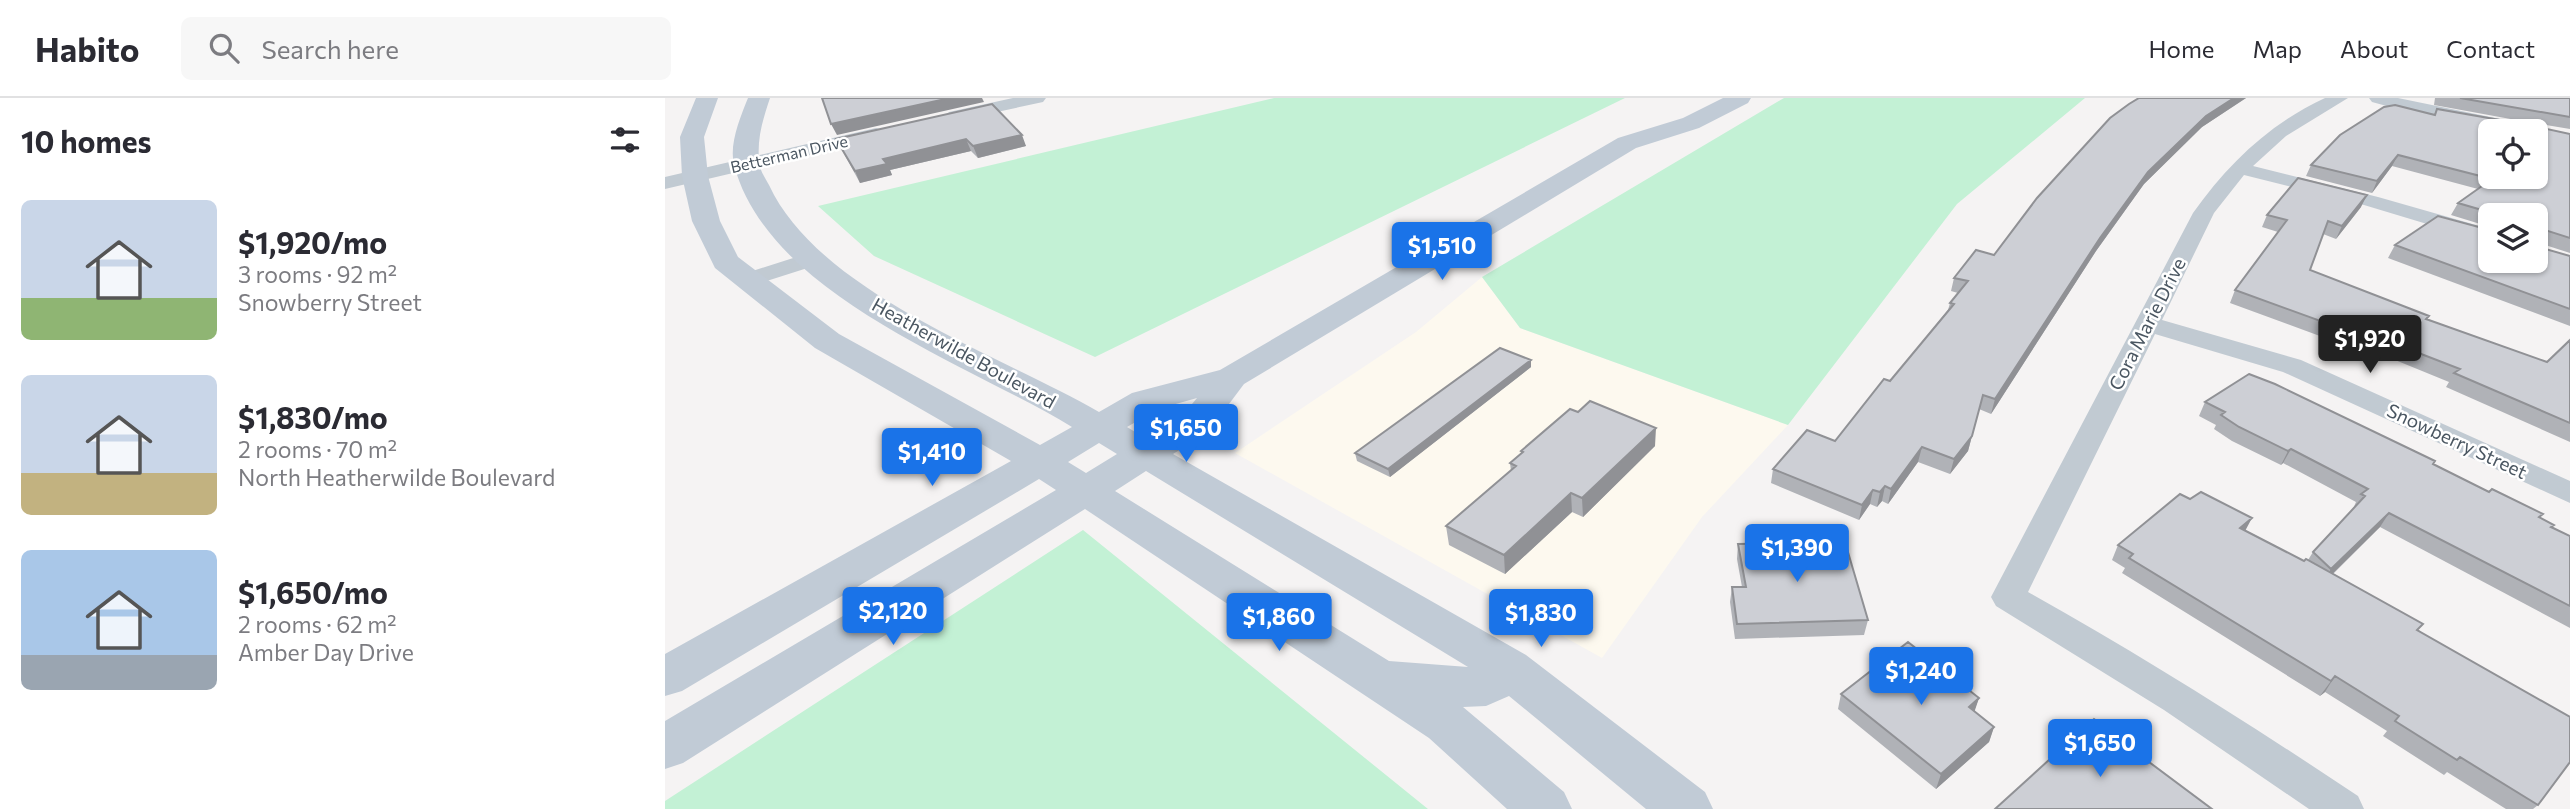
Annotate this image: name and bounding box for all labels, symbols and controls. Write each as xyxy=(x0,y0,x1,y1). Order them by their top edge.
search box xyxy=(181,17,671,80)
text: Habito xyxy=(35,28,139,69)
icon: search xyxy=(205,29,243,67)
text: Search here xyxy=(261,33,399,64)
text: Home xyxy=(2149,34,2215,63)
text: Map xyxy=(2253,34,2302,63)
text: About xyxy=(2340,34,2408,63)
text: Contact xyxy=(2446,34,2535,63)
map controls xyxy=(2478,119,2548,273)
button: locate xyxy=(2478,119,2548,189)
icon: filters xyxy=(606,121,644,159)
text: 10 homes xyxy=(21,122,151,159)
street label: Betterman Drive xyxy=(728,131,849,176)
button: layers xyxy=(2478,203,2548,273)
pin: $1,510 xyxy=(1385,222,1499,282)
text: $1,920/mo xyxy=(238,223,387,260)
icon: home xyxy=(77,228,161,312)
text: $1,510 xyxy=(1408,231,1476,259)
street label: Cora Marie Drive xyxy=(2103,254,2190,394)
text: 3 rooms · 92 m² xyxy=(238,260,397,288)
text: Snowberry Street xyxy=(238,288,422,316)
street label: Heatherwilde Boulevard xyxy=(868,292,1060,413)
pin: $1,920 xyxy=(2313,316,2427,375)
text: $1,920 xyxy=(2334,324,2406,352)
text: $1,830/mo xyxy=(238,398,388,435)
street label: Snowberry Street xyxy=(2384,398,2531,483)
icon: home xyxy=(77,403,161,487)
pin: $1,650 xyxy=(1129,404,1243,464)
text: $1,650 xyxy=(1150,413,1222,441)
pin: $1,410 xyxy=(875,428,989,488)
text: 2 rooms · 70 m² xyxy=(238,435,397,463)
text: $1,410 xyxy=(898,437,966,465)
text: North Heatherwilde Boulevard xyxy=(238,463,555,491)
pin: $1,390 xyxy=(1740,524,1854,584)
text: $1,390 xyxy=(1761,533,1833,561)
text: $1,650/mo xyxy=(238,573,388,610)
icon: home xyxy=(77,578,161,662)
pin: $2,120 xyxy=(836,588,950,647)
pin: $1,830 xyxy=(1484,589,1598,649)
pin: $1,860 xyxy=(1222,594,1336,653)
text: $2,120 xyxy=(859,596,928,624)
text: $1,830 xyxy=(1505,598,1577,626)
text: $1,860 xyxy=(1243,602,1315,630)
text: 2 rooms · 62 m² xyxy=(238,610,397,638)
text: Amber Day Drive xyxy=(238,638,414,666)
pin: $1,240 xyxy=(1864,648,1978,707)
text: $1,240 xyxy=(1885,656,1957,684)
pin: $1,650 xyxy=(2043,720,2157,779)
text: $1,650 xyxy=(2064,728,2136,756)

